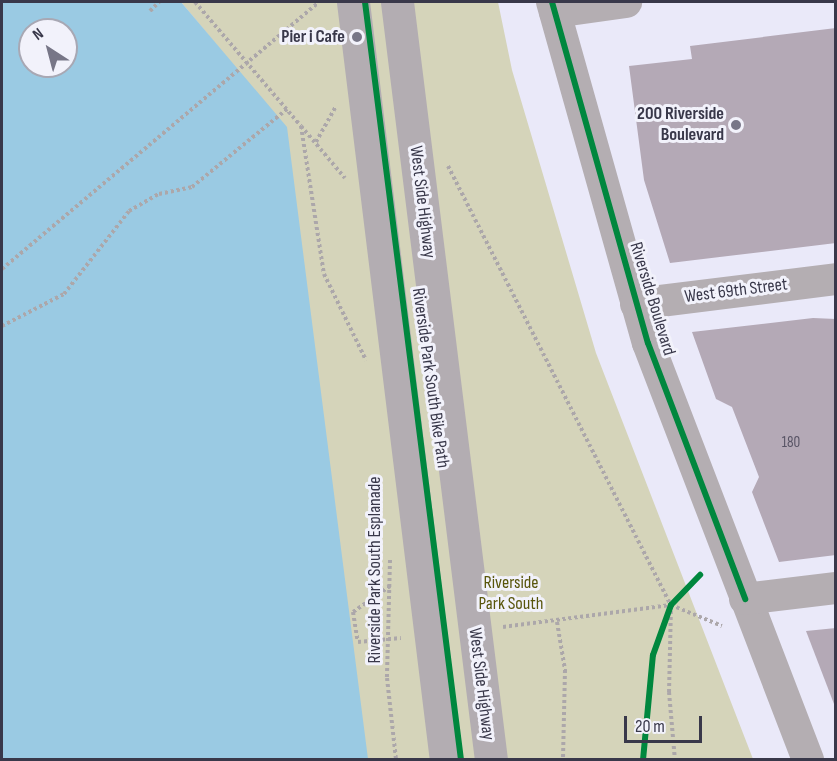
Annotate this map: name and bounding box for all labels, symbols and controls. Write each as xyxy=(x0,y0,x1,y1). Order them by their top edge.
north arrow xyxy=(18,18,78,78)
text: N xyxy=(29,24,47,45)
place label: Pier i Cafe xyxy=(281,26,345,48)
marker: Pier i Cafe xyxy=(350,30,364,44)
place label: 200 Riverside Boulevard xyxy=(637,104,724,146)
marker: 200 Riverside Boulevard xyxy=(729,118,743,132)
street label: West Side Highway xyxy=(404,145,440,259)
street label: Riverside Boulevard xyxy=(624,240,680,358)
street label: West 69th Street xyxy=(683,274,789,308)
street label: Riverside Park South Bike Path xyxy=(407,287,453,469)
house number: 180 xyxy=(782,434,800,452)
street label: Riverside Park South Esplanade xyxy=(364,477,386,663)
park label: Riverside Park South xyxy=(478,573,544,616)
street label: West Side Highway xyxy=(463,627,499,741)
scale bar xyxy=(627,704,705,742)
text: 20 m xyxy=(635,716,665,737)

